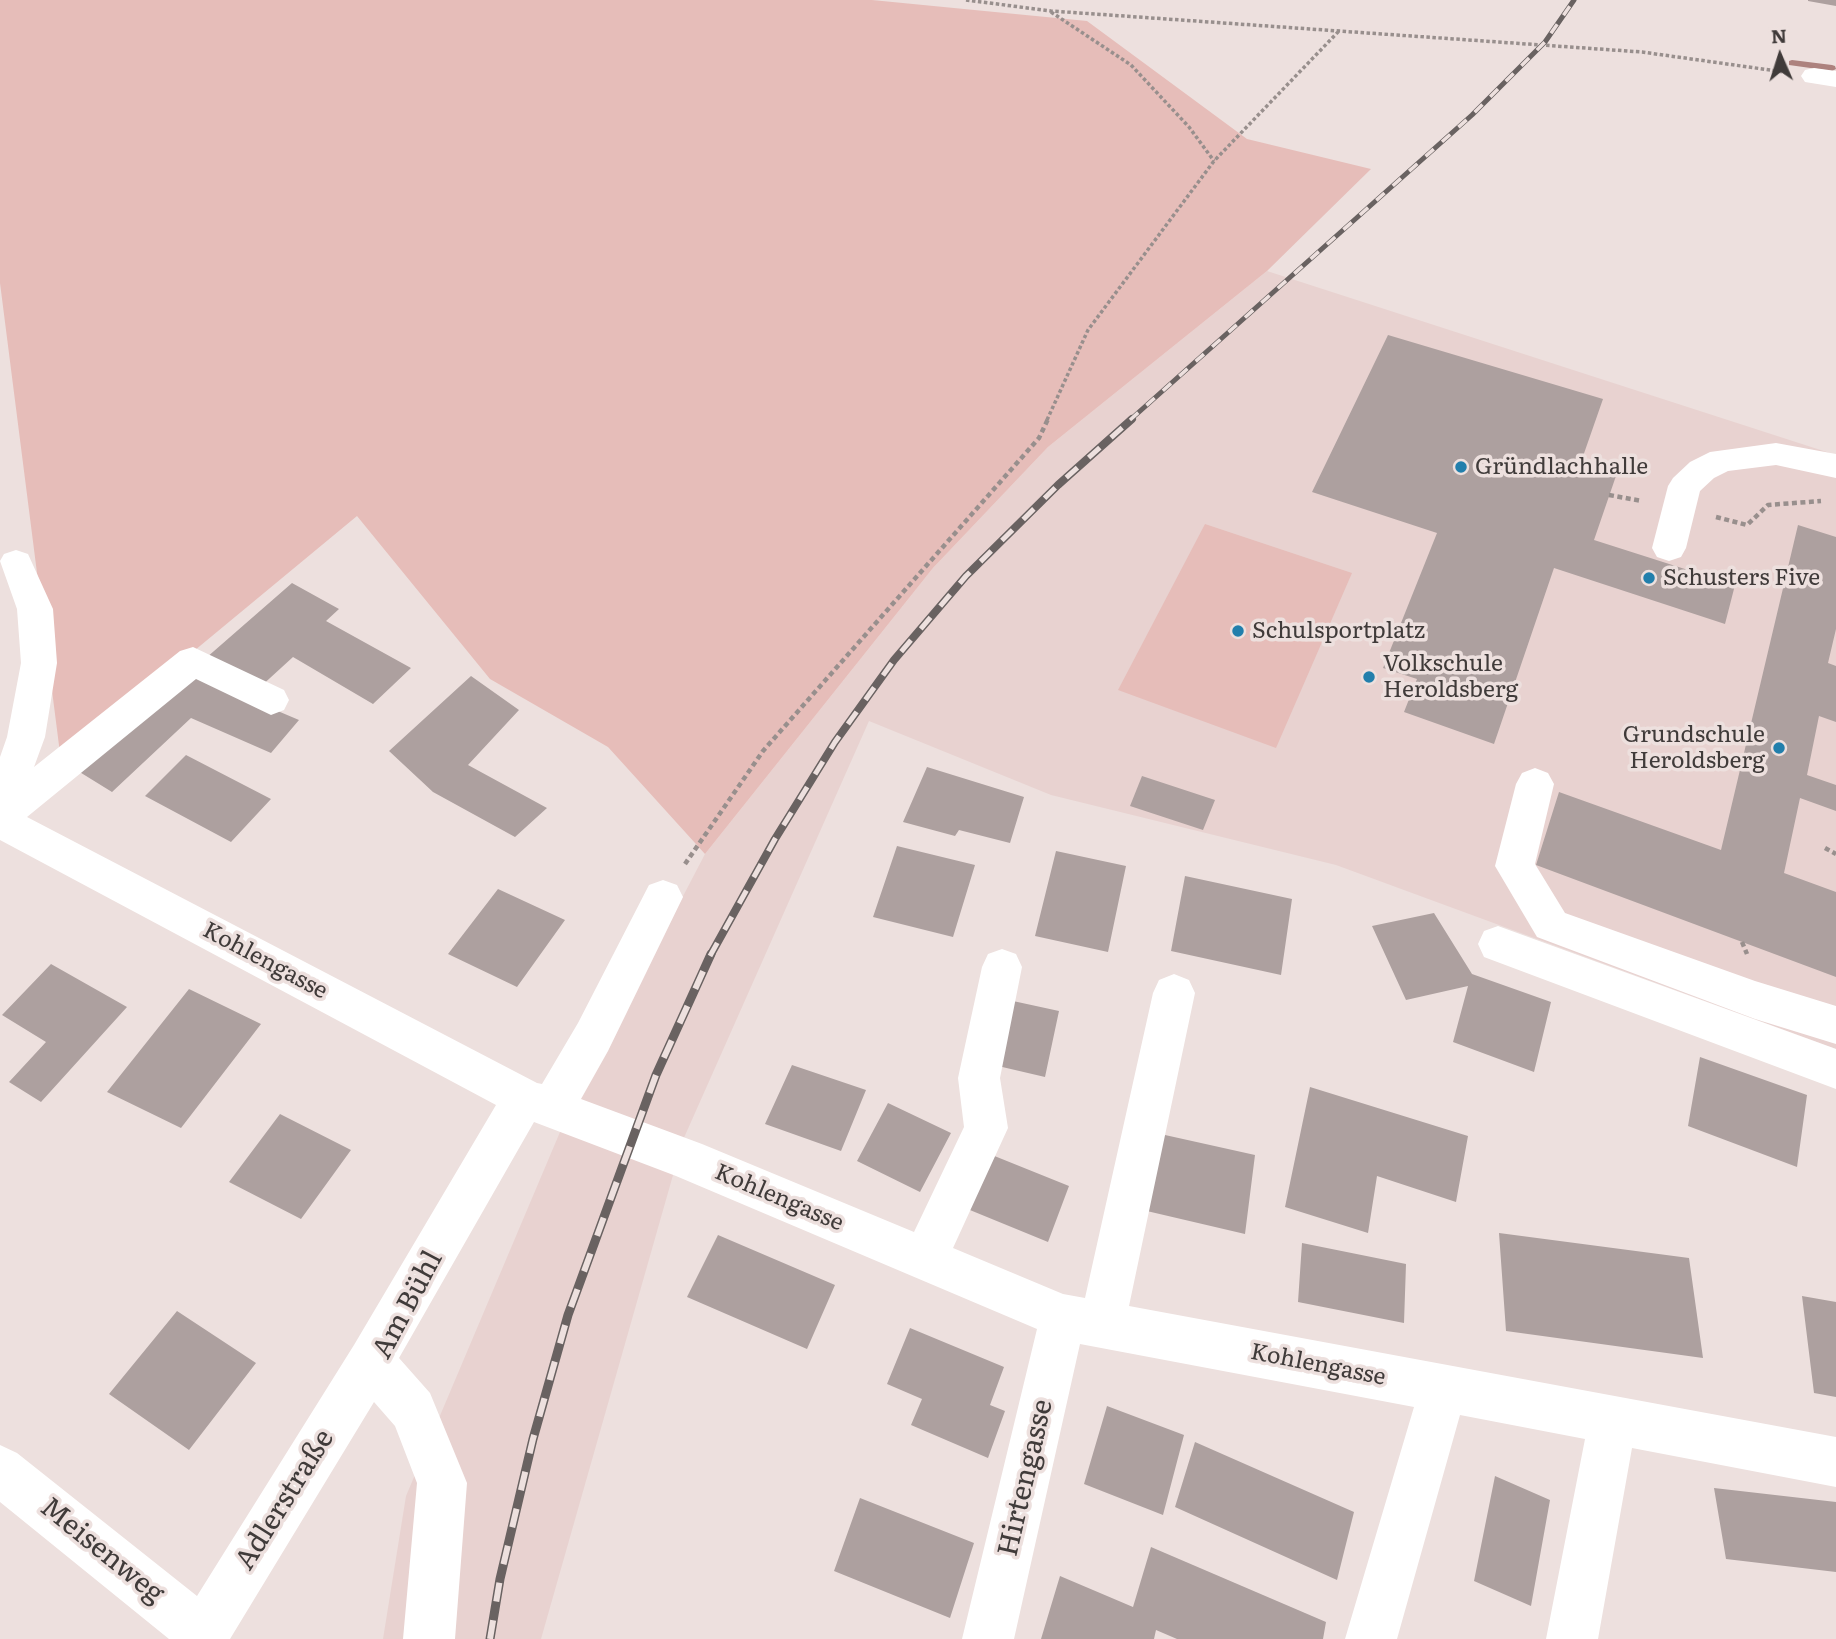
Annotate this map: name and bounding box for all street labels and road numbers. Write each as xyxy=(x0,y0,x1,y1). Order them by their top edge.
street label: Kohlengasse xyxy=(198,917,332,1005)
street label: Kohlengasse xyxy=(710,1159,848,1237)
street label: Am Bühl xyxy=(366,1245,450,1365)
street label: Kohlengasse xyxy=(1248,1338,1388,1392)
street label: Hirtengasse xyxy=(992,1396,1060,1560)
street label: Adlerstraße xyxy=(229,1424,341,1576)
street label: Meisenweg xyxy=(33,1491,171,1611)

